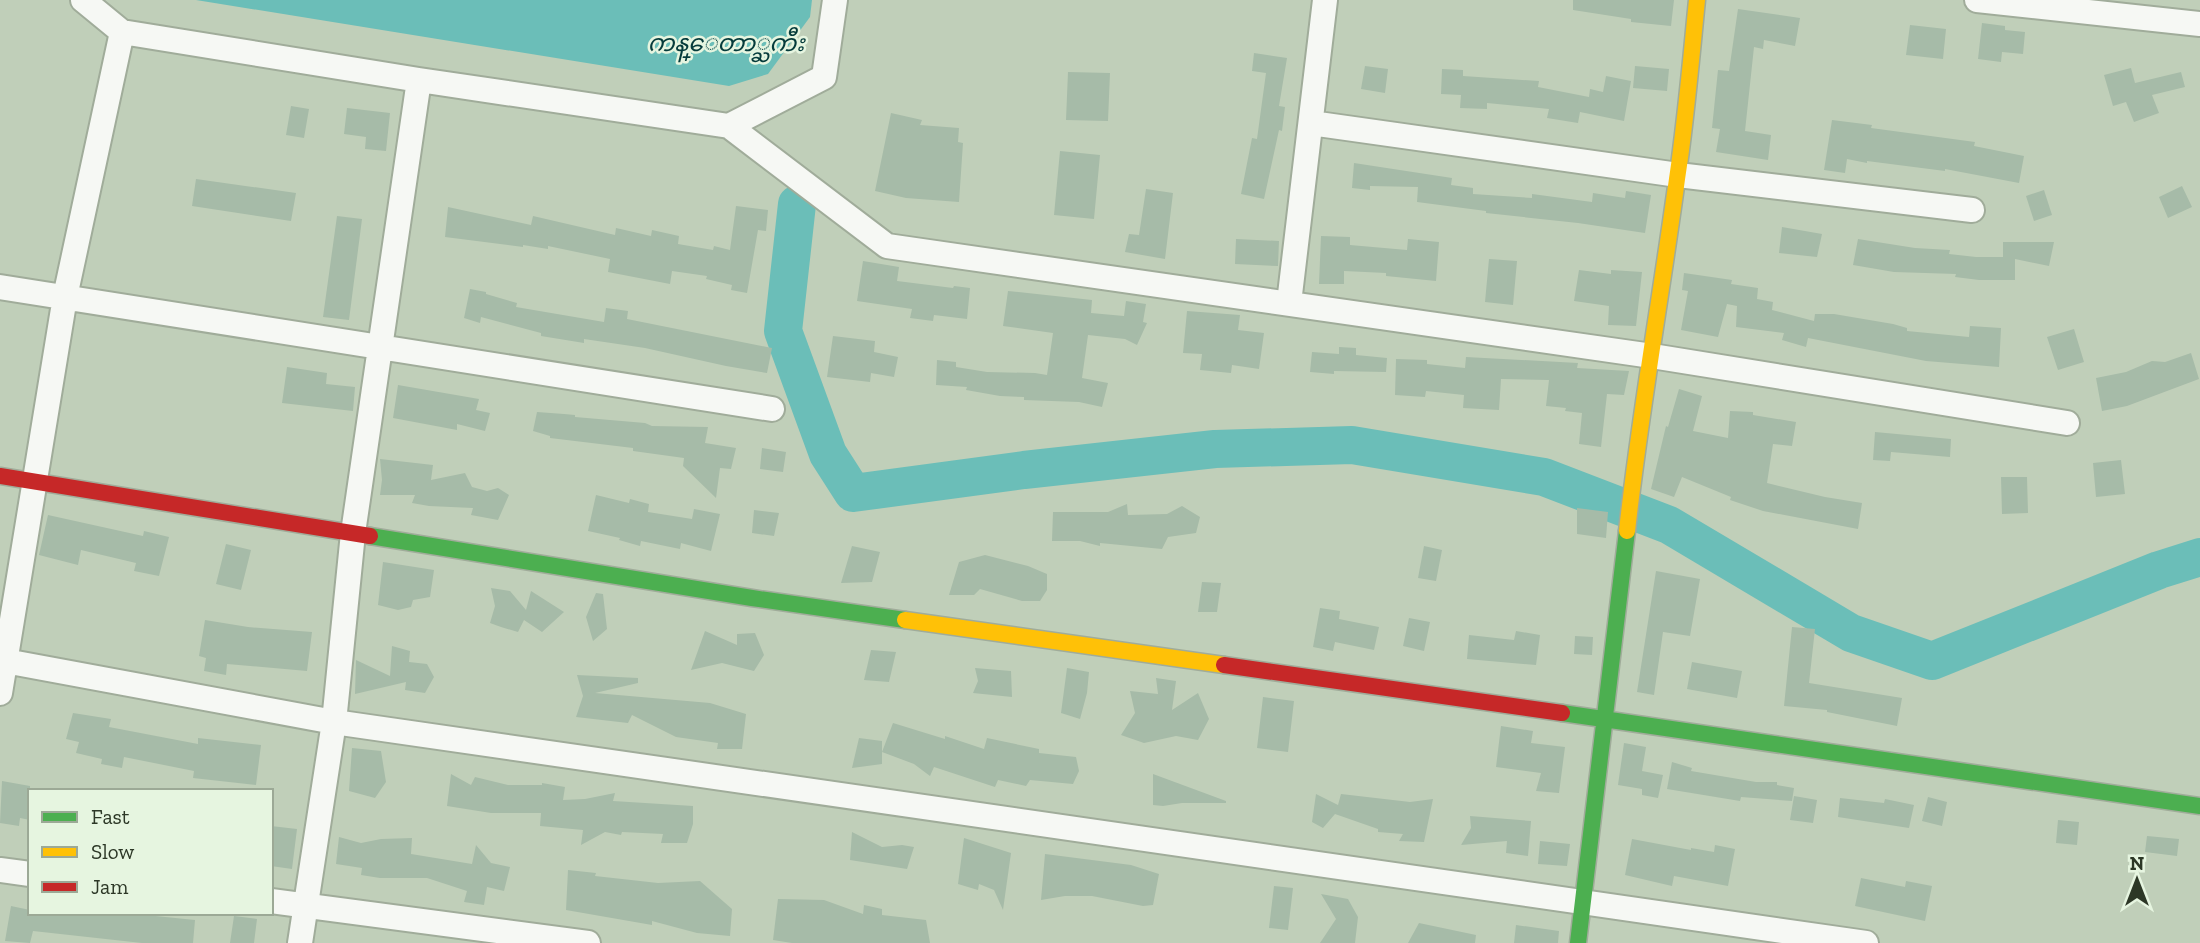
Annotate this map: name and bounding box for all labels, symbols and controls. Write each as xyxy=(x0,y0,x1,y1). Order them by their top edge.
water label: ကန္ေတာ္ႀကီး xyxy=(647,26,806,63)
legend xyxy=(28,789,273,915)
text: Fast xyxy=(91,804,130,829)
text: Slow xyxy=(91,839,134,864)
north arrow xyxy=(2102,845,2172,915)
text: N xyxy=(2130,852,2144,875)
text: Jam xyxy=(91,874,128,899)

